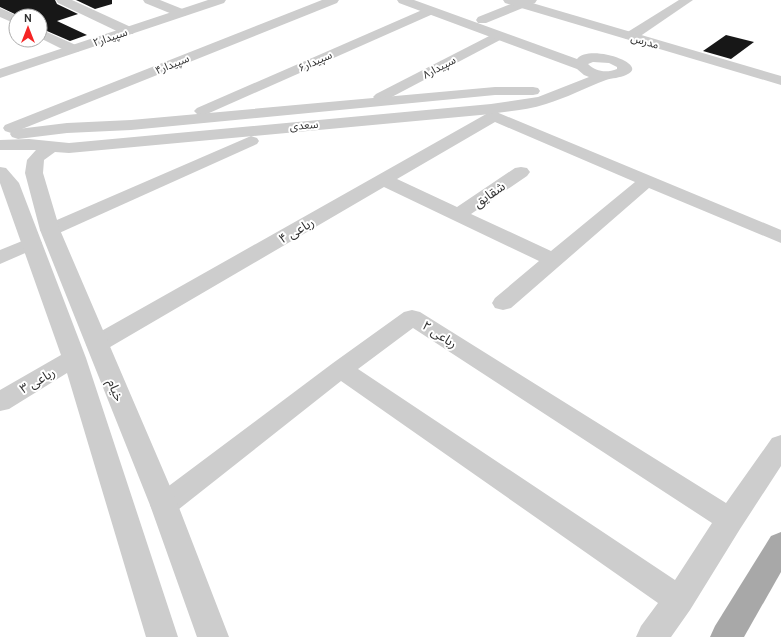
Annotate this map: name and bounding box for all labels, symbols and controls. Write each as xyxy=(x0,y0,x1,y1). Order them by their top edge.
north arrow xyxy=(8,8,48,48)
text: N xyxy=(24,11,32,25)
street label: سپیدار۲ xyxy=(91,24,130,50)
street label: مدرس xyxy=(629,30,661,52)
street label: سپیدار۶ xyxy=(296,47,335,76)
street label: سپیدار۴ xyxy=(153,51,192,78)
street label: سپیدار۸ xyxy=(420,52,459,83)
street label: سعدی xyxy=(289,117,319,133)
street label: شقایق xyxy=(470,178,508,211)
street label: رباعی ۴ xyxy=(275,214,317,247)
street label: رباعی ۲ xyxy=(419,317,460,352)
street label: رباعی ۳ xyxy=(16,364,58,397)
street label: خیام xyxy=(102,377,128,405)

